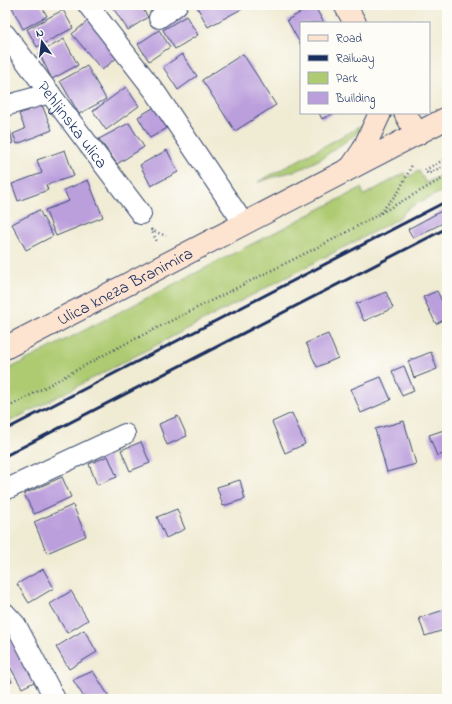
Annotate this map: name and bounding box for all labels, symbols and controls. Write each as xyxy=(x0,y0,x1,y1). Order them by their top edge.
north arrow xyxy=(22,22,62,62)
legend xyxy=(300,22,430,114)
text: N xyxy=(34,25,45,42)
text: Road xyxy=(336,30,362,48)
text: Railway xyxy=(336,50,375,69)
text: Park xyxy=(336,70,358,88)
street label: Pehljinska ulica xyxy=(31,76,113,174)
text: Building xyxy=(335,90,375,109)
street label: Ulica kneza Branimira xyxy=(53,241,198,333)

